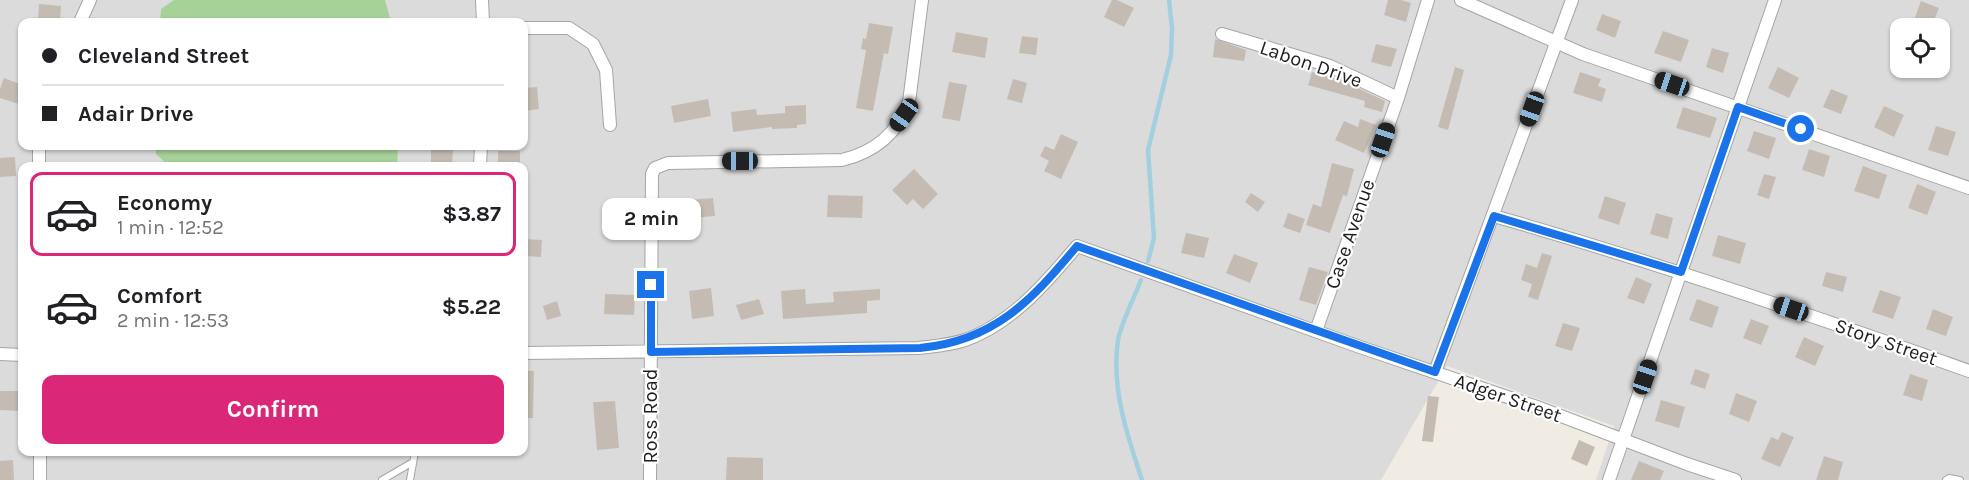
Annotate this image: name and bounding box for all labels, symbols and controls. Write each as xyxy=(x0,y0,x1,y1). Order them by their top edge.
map controls xyxy=(1890,18,1950,78)
button: locate xyxy=(1890,18,1950,78)
street label: Labon Drive xyxy=(1257,36,1365,92)
text: Cleveland Street xyxy=(78,43,249,69)
car xyxy=(1652,70,1692,98)
car xyxy=(1517,89,1547,129)
car xyxy=(886,95,922,135)
text: Adair Drive xyxy=(78,101,194,127)
route start xyxy=(1787,115,1814,142)
car xyxy=(1369,120,1397,160)
car xyxy=(722,152,758,170)
street label: Case Avenue xyxy=(1320,176,1380,292)
icon: car xyxy=(45,187,99,241)
text: Economy xyxy=(117,190,212,216)
callout: 2 min xyxy=(602,198,700,240)
text: $3.87 xyxy=(442,201,501,227)
text: 2 min xyxy=(624,207,679,230)
text: 1 min · 12:52 xyxy=(117,216,224,239)
route end xyxy=(637,271,664,298)
icon: car xyxy=(45,280,99,334)
text: Comfort xyxy=(117,283,202,309)
text: $5.22 xyxy=(442,294,501,320)
car xyxy=(1771,295,1811,323)
text: 2 min · 12:53 xyxy=(117,309,229,332)
street label: Story Street xyxy=(1832,314,1941,370)
car xyxy=(1631,357,1659,397)
street label: Ross Road xyxy=(639,369,662,464)
street label: Adger Street xyxy=(1451,369,1565,427)
button: Confirm xyxy=(42,375,504,444)

